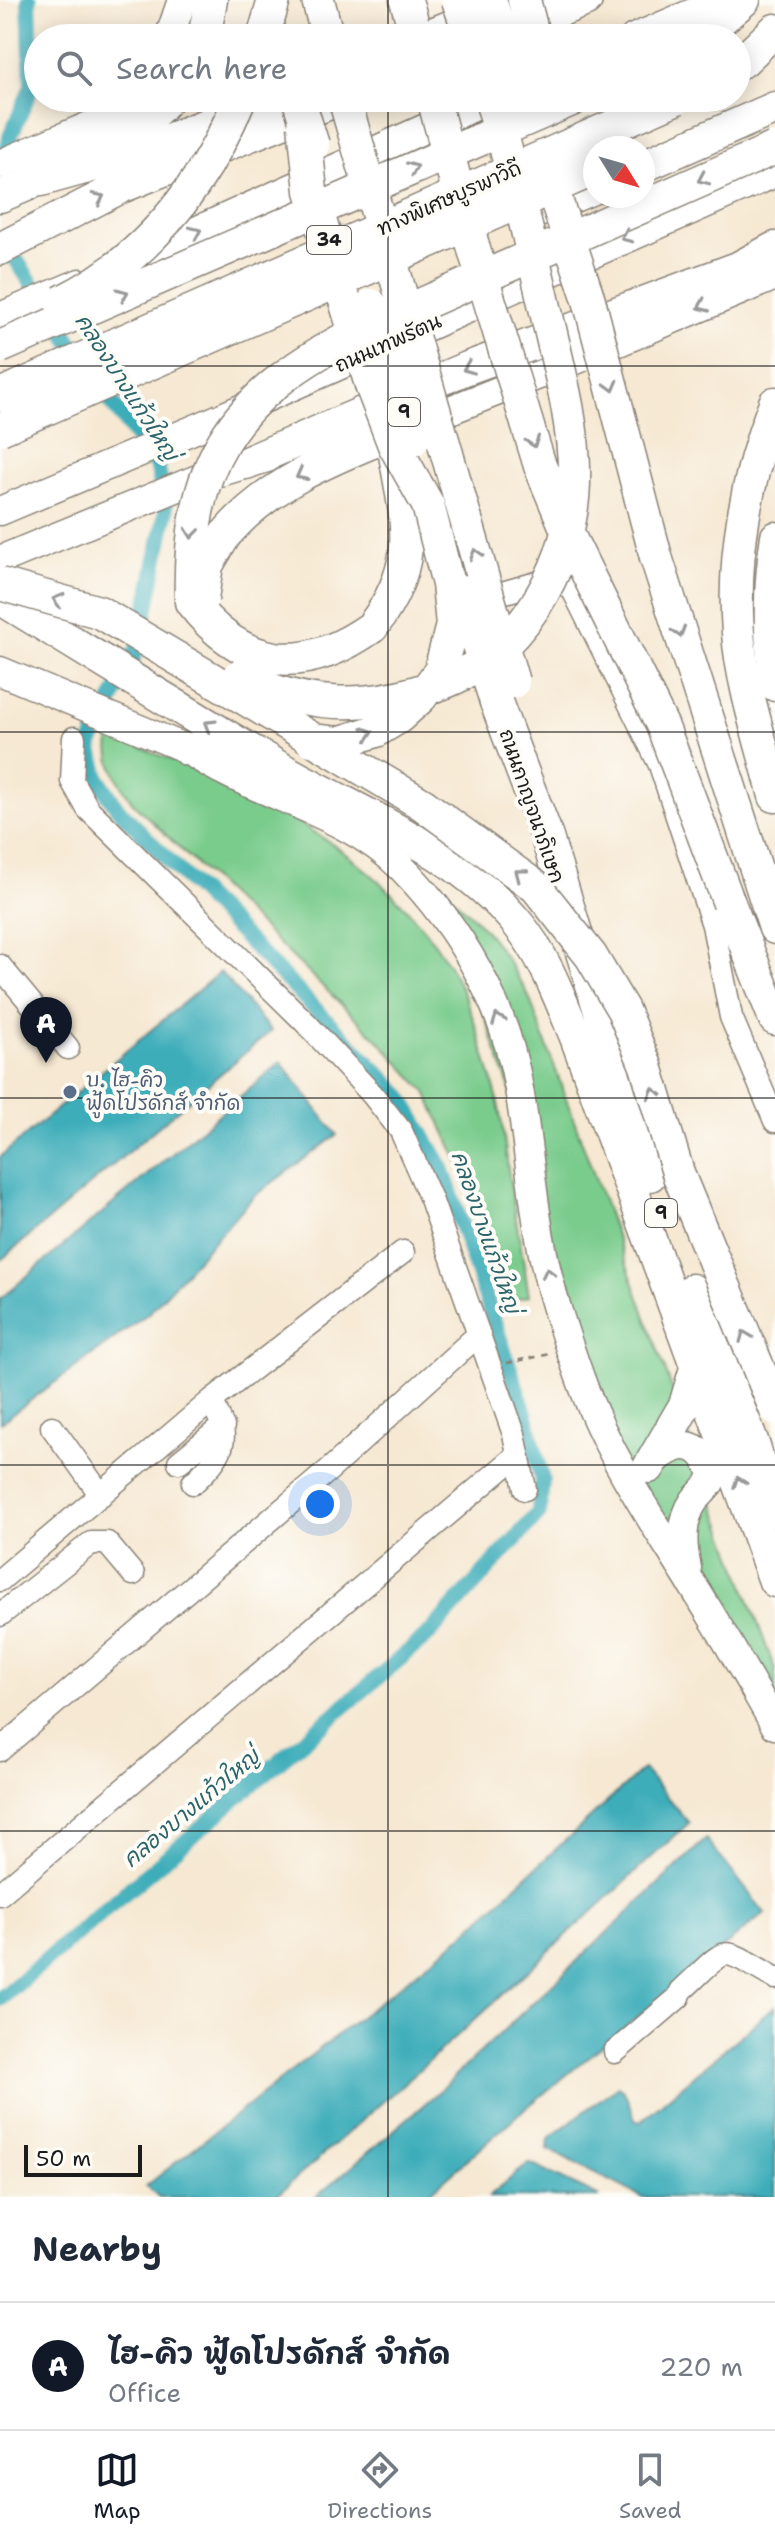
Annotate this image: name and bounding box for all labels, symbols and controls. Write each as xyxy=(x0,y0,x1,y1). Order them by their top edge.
search box xyxy=(24,24,751,112)
icon: search xyxy=(52,46,96,90)
text: Search here xyxy=(116,48,287,89)
north arrow xyxy=(583,136,655,208)
street label: ทางพิเศษบูรพาวิถี xyxy=(373,155,527,244)
one-way arrow xyxy=(405,162,419,178)
one-way arrow xyxy=(697,170,712,186)
one-way arrow xyxy=(90,192,105,207)
one-way arrow xyxy=(188,225,202,241)
road number: 34 xyxy=(307,226,351,254)
one-way arrow xyxy=(620,227,634,243)
one-way arrow xyxy=(115,287,129,303)
one-way arrow xyxy=(697,297,711,313)
water label: คลองบางแก้วใหญ่ xyxy=(69,308,188,470)
street label: ถนนเทพรัตน xyxy=(331,308,445,378)
one-way arrow xyxy=(462,358,476,374)
one-way arrow xyxy=(602,379,619,393)
road number: 9 xyxy=(388,398,420,426)
one-way arrow xyxy=(524,434,540,448)
one-way arrow xyxy=(296,465,310,481)
one-way arrow xyxy=(184,527,201,540)
one-way arrow xyxy=(469,547,485,561)
one-way arrow xyxy=(51,593,65,609)
one-way arrow xyxy=(670,625,686,638)
one-way arrow xyxy=(203,719,218,735)
one-way arrow xyxy=(360,726,374,743)
street label: ถนนกาญจนาภิเษก xyxy=(493,726,571,886)
one-way arrow xyxy=(514,870,529,884)
pin: A xyxy=(20,997,72,1063)
one-way arrow xyxy=(491,1013,508,1027)
place label: บ. ไฮ-คิว ฟู้ดโปรดักส์ จำกัด xyxy=(86,1067,240,1119)
marker: บ. ไฮ-คิว ฟู้ดโปรดักส์ จำกัด xyxy=(61,1083,79,1101)
one-way arrow xyxy=(647,1086,663,1100)
water label: คลองบางแก้วใหญ่ xyxy=(445,1147,529,1321)
road number: 9 xyxy=(645,1199,677,1227)
one-way arrow xyxy=(540,1267,557,1280)
one-way arrow xyxy=(739,1330,755,1344)
one-way arrow xyxy=(732,1476,749,1490)
your location xyxy=(300,1484,340,1524)
water label: คลองบางแก้วใหญ่ xyxy=(117,1740,269,1874)
scale bar xyxy=(24,2141,142,2177)
text: 50 m xyxy=(36,2144,91,2173)
text: Nearby xyxy=(32,2226,162,2272)
text: ไฮ-คิว ฟู้ดโปรดักส์ จำกัด xyxy=(108,2333,450,2374)
text: A xyxy=(48,2349,68,2384)
text: 220 m xyxy=(659,2349,743,2384)
text: Office xyxy=(108,2375,181,2410)
tab: Map xyxy=(93,2448,141,2525)
tab: Directions xyxy=(327,2448,432,2525)
tab: Saved xyxy=(619,2448,682,2525)

